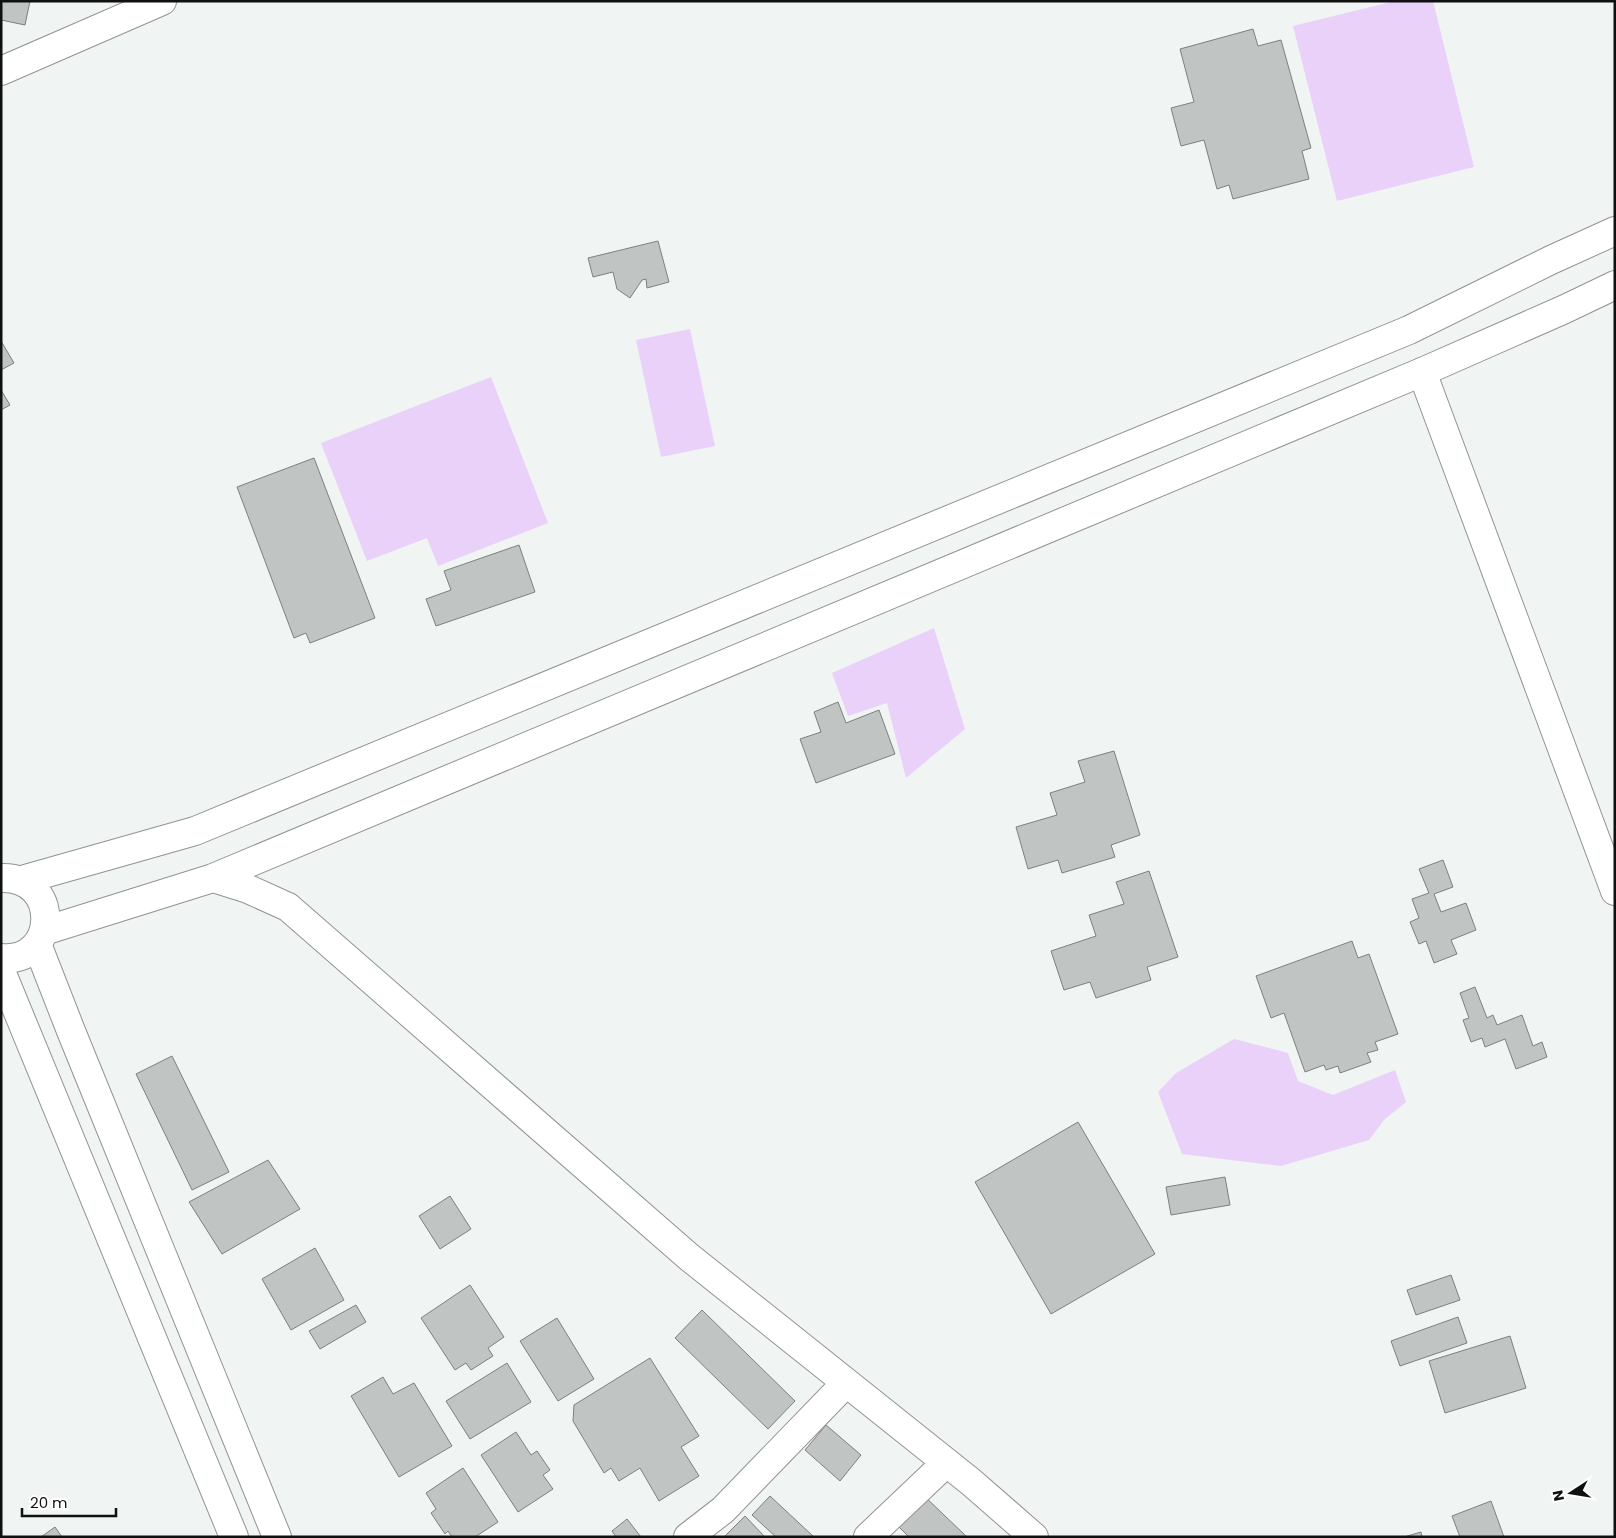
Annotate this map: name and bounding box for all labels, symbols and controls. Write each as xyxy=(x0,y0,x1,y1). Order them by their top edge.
north arrow xyxy=(1546,1468,1596,1518)
scale bar xyxy=(22,1486,116,1518)
text: N xyxy=(1547,1488,1569,1503)
text: 20 m xyxy=(30,1492,68,1513)

